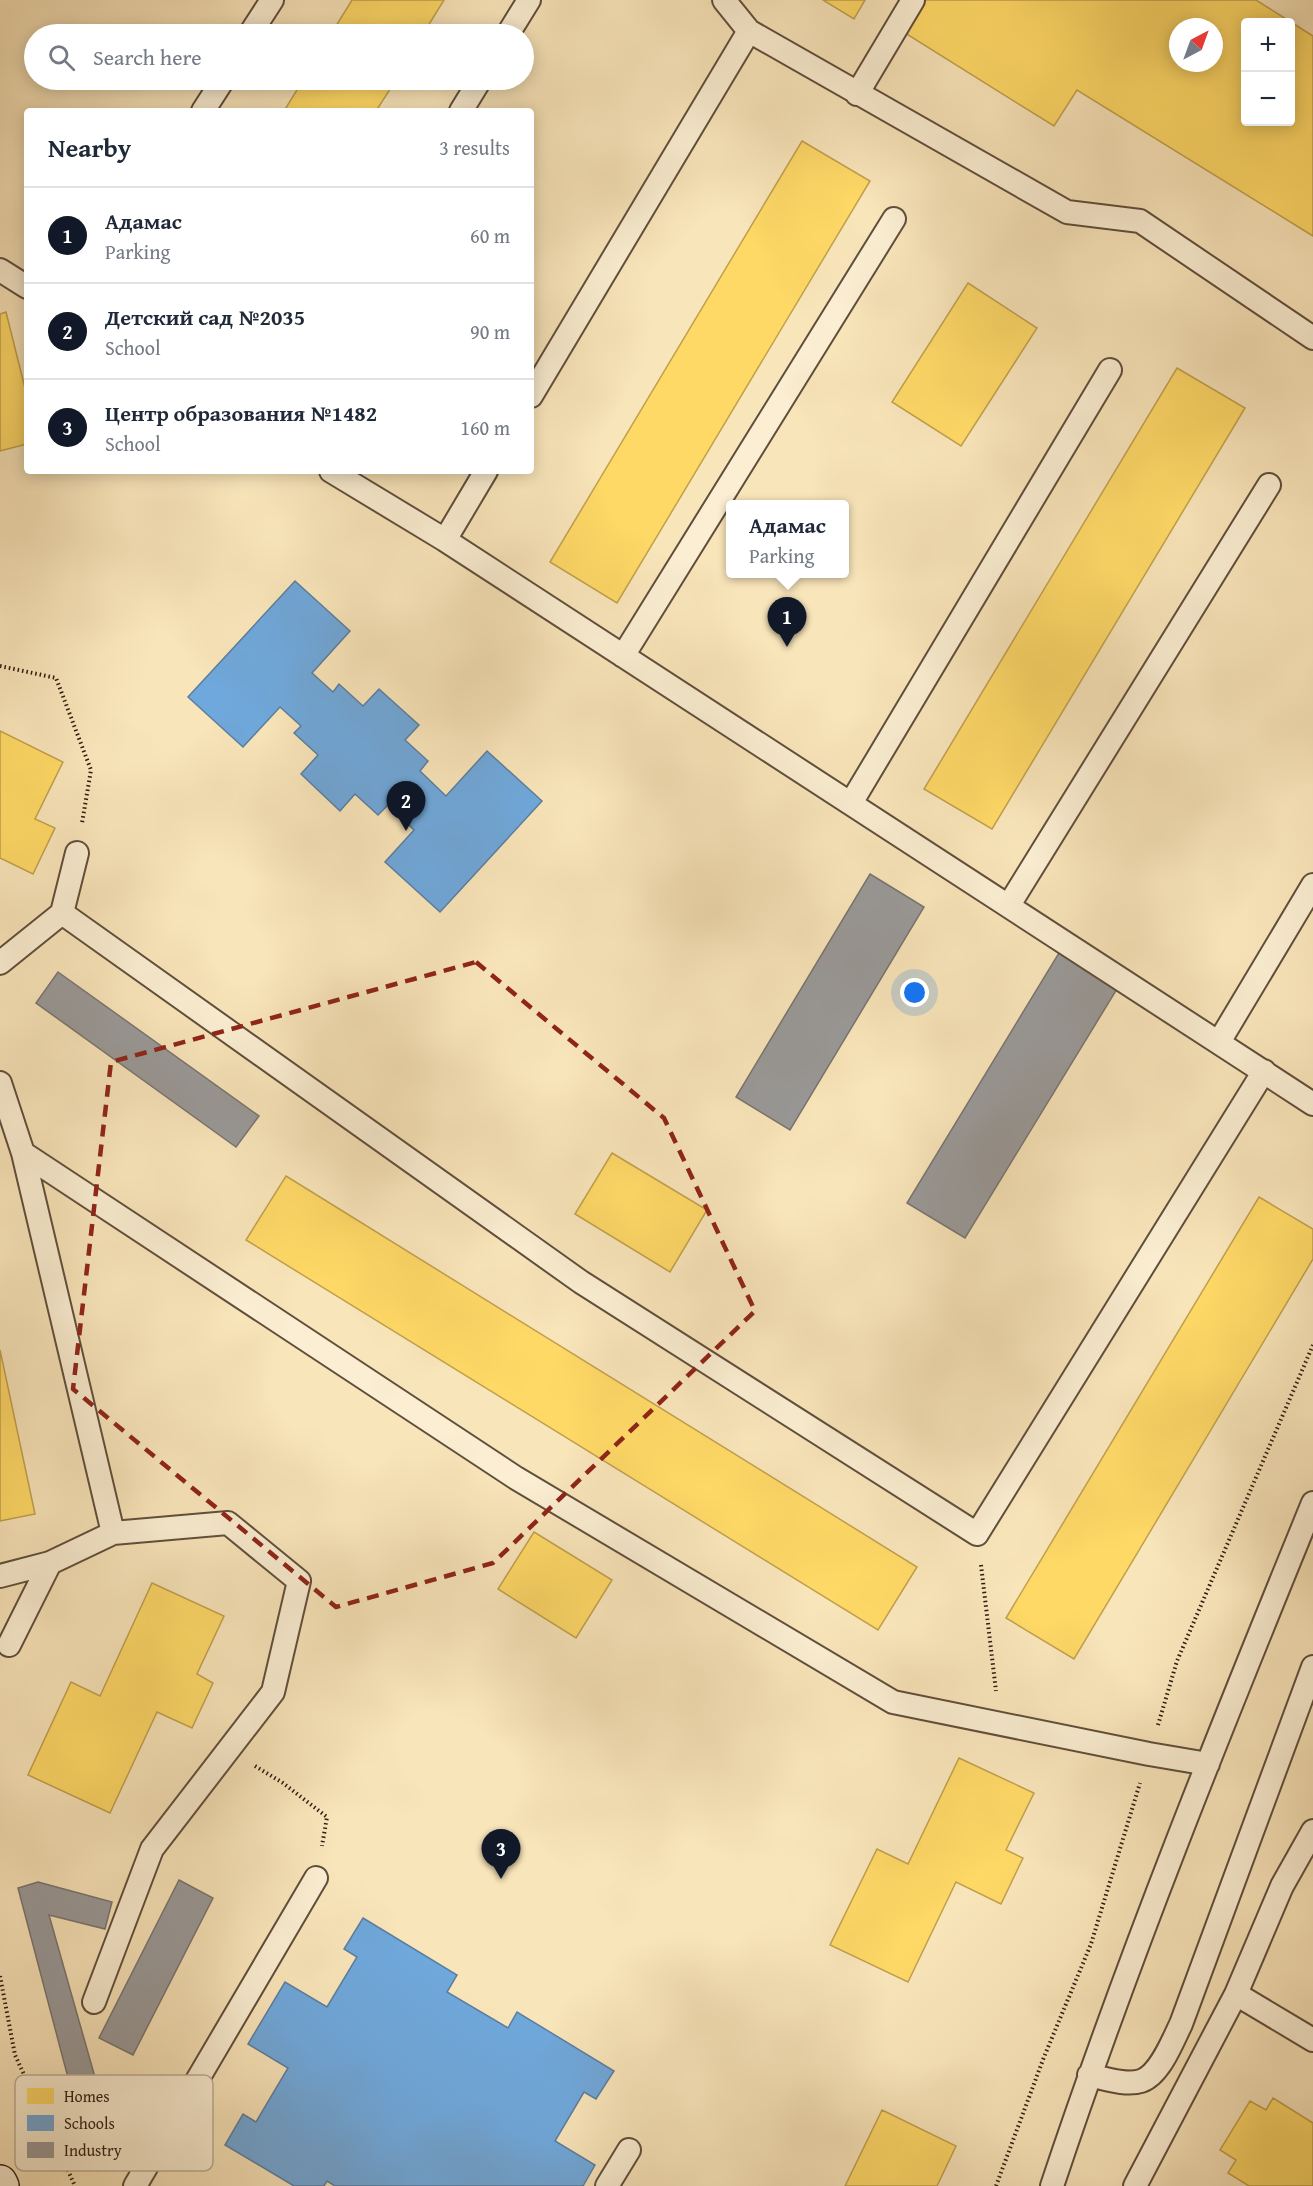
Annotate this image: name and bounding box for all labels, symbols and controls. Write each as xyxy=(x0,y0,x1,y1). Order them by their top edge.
north arrow xyxy=(1169,18,1223,72)
map controls xyxy=(1241,18,1295,126)
button: + xyxy=(1241,18,1295,72)
search box xyxy=(24,24,534,90)
icon: search xyxy=(45,41,78,74)
text: Search here xyxy=(93,41,202,73)
button: − xyxy=(1241,72,1295,126)
text: Nearby xyxy=(48,128,131,167)
text: 3 results xyxy=(439,133,510,162)
text: Адамас xyxy=(105,205,182,237)
text: 1 xyxy=(62,221,73,250)
text: 60 m xyxy=(470,221,510,250)
text: Parking xyxy=(105,237,170,266)
text: Детский сад №2035 xyxy=(105,301,305,333)
text: 2 xyxy=(62,317,73,346)
text: 90 m xyxy=(470,317,510,346)
text: School xyxy=(105,333,161,362)
text: Центр образования №1482 xyxy=(105,397,377,429)
text: 3 xyxy=(62,413,73,442)
text: 160 m xyxy=(460,413,510,442)
text: School xyxy=(105,429,161,458)
popup xyxy=(726,500,849,578)
text: Адамас xyxy=(749,509,826,541)
text: Parking xyxy=(749,541,814,570)
pin: 1 xyxy=(768,598,806,647)
pin: 2 xyxy=(386,782,426,831)
your location xyxy=(900,978,929,1007)
pin: 3 xyxy=(482,1830,520,1879)
legend xyxy=(15,2075,213,2171)
text: Homes xyxy=(64,2084,110,2108)
text: Schools xyxy=(64,2111,115,2135)
text: Industry xyxy=(64,2138,122,2162)

